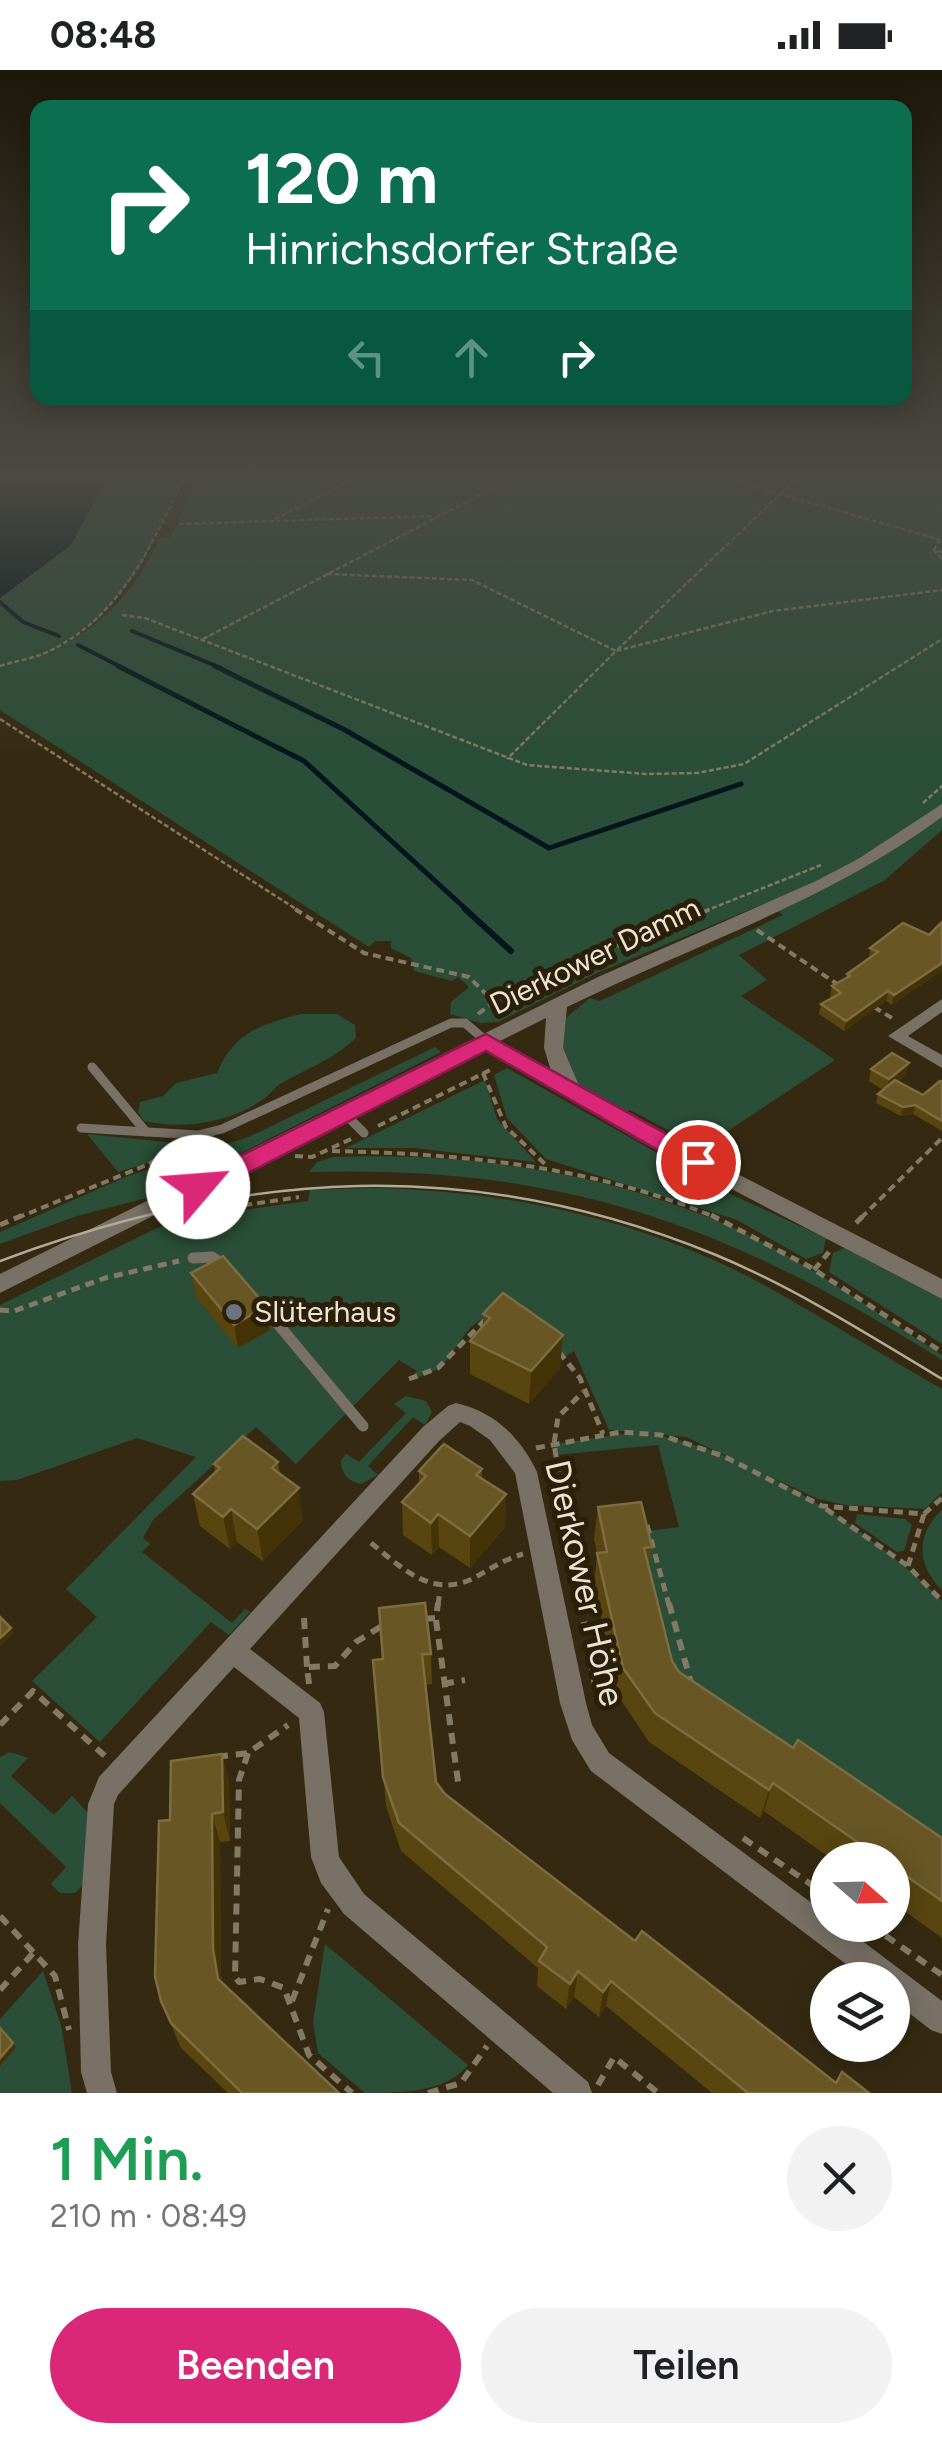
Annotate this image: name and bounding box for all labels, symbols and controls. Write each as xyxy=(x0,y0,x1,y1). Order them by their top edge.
text: 08:48 xyxy=(50,12,157,58)
text: 120 m xyxy=(245,136,438,221)
icon: right xyxy=(80,140,210,270)
text: Hinrichsdorfer Straße xyxy=(245,221,678,275)
icon: left xyxy=(339,330,394,385)
icon: ahead xyxy=(444,330,499,385)
icon: right xyxy=(549,330,604,385)
street label: Dierkower Damm xyxy=(484,889,706,1022)
pin xyxy=(656,1120,741,1205)
position arrow xyxy=(146,1135,250,1239)
icon: arrive xyxy=(671,1135,726,1190)
place label: Slüterhaus xyxy=(254,1293,396,1330)
marker: Slüterhaus xyxy=(223,1301,245,1323)
street label: Dierkower Höhe xyxy=(536,1456,634,1710)
north arrow xyxy=(810,1842,910,1942)
map controls xyxy=(810,1842,910,2062)
button: layers xyxy=(810,1962,910,2062)
text: 1 Min. xyxy=(50,2123,204,2195)
button: close xyxy=(787,2126,892,2231)
text: 210 m · 08:49 xyxy=(50,2197,247,2235)
button: Beenden xyxy=(50,2308,461,2423)
button: Teilen xyxy=(481,2308,892,2423)

